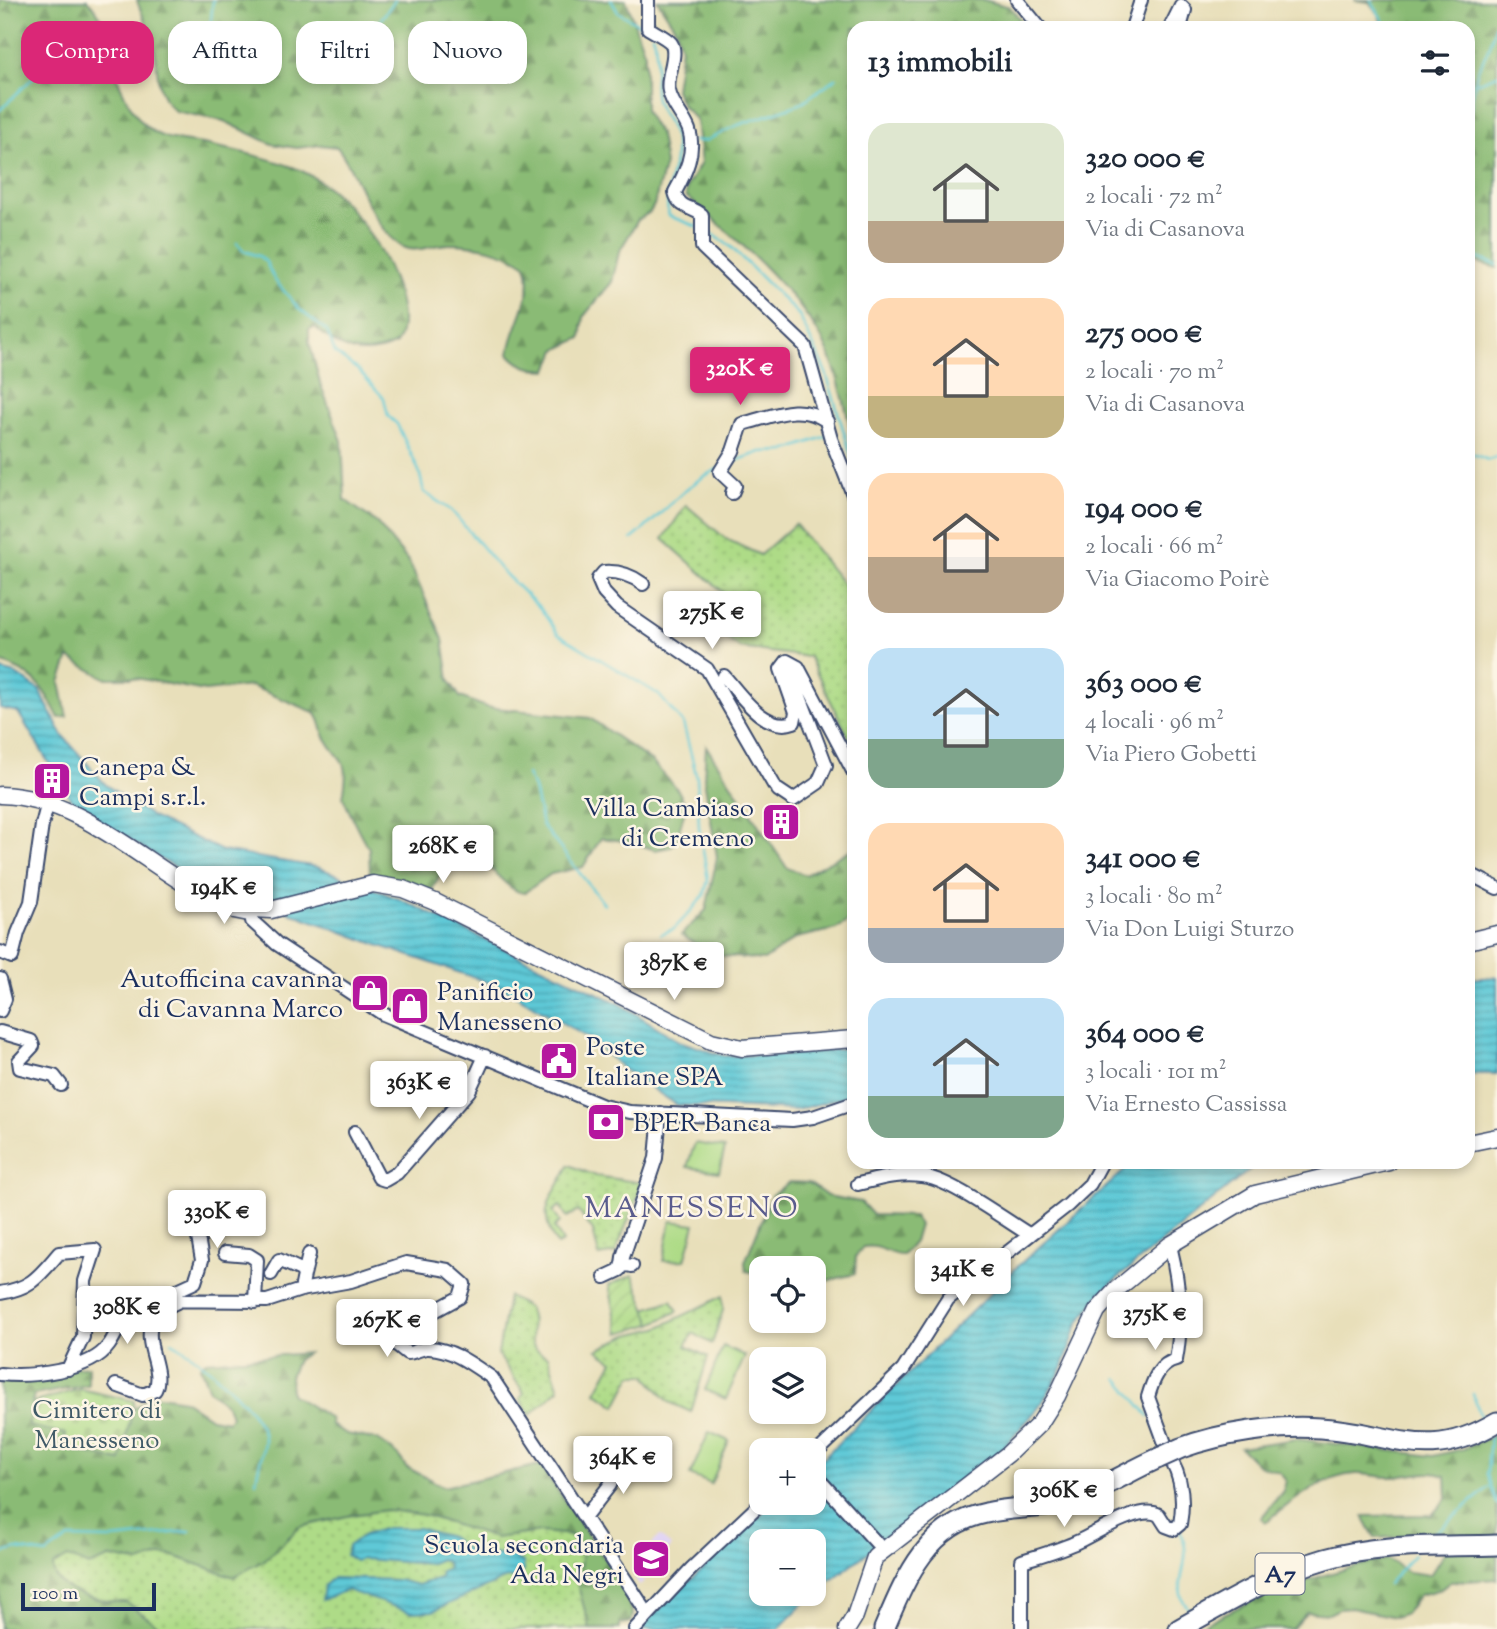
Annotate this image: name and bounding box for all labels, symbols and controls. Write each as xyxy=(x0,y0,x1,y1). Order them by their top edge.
chip: Compra xyxy=(21,21,154,84)
chip: Affitta xyxy=(168,21,282,84)
chip: Filtri xyxy=(296,21,394,84)
chip: Nuovo xyxy=(408,21,527,84)
text: 13 immobili xyxy=(868,42,1012,85)
icon: filters xyxy=(1416,44,1454,82)
text: 320 000 € xyxy=(1085,138,1206,181)
icon: home xyxy=(924,151,1008,235)
text: 2 locali · 72 m² xyxy=(1085,181,1223,214)
text: Via di Casanova xyxy=(1085,214,1245,247)
text: 275 000 € xyxy=(1085,313,1203,356)
icon: home xyxy=(924,326,1008,410)
pin: 320K € xyxy=(683,348,797,407)
text: 320K € xyxy=(706,353,774,386)
text: 2 locali · 70 m² xyxy=(1085,356,1224,389)
text: Via di Casanova xyxy=(1085,389,1245,422)
text: 194 000 € xyxy=(1085,488,1203,531)
icon: home xyxy=(924,501,1008,585)
text: 2 locali · 66 m² xyxy=(1085,531,1224,564)
text: Via Giacomo Poirè xyxy=(1085,564,1269,597)
pin: 275K € xyxy=(655,592,769,651)
text: 275K € xyxy=(679,597,745,630)
text: 363 000 € xyxy=(1085,663,1203,706)
icon: home xyxy=(924,676,1008,760)
text: 4 locali · 96 m² xyxy=(1085,706,1224,739)
text: Via Piero Gobetti xyxy=(1085,739,1257,772)
place label: Canepa & Campi s.r.l. xyxy=(79,750,206,817)
building icon: Canepa & Campi s.r.l. xyxy=(31,760,73,802)
place label: Villa Cambiaso di Cremeno xyxy=(583,791,754,858)
building icon: Villa Cambiaso di Cremeno xyxy=(760,801,802,843)
pin: 268K € xyxy=(386,826,500,885)
text: 268K € xyxy=(408,831,478,864)
text: 341 000 € xyxy=(1085,838,1201,881)
icon: home xyxy=(924,851,1008,935)
pin: 194K € xyxy=(167,866,281,926)
text: 194K € xyxy=(191,872,257,905)
text: 3 locali · 80 m² xyxy=(1085,881,1223,914)
text: Via Don Luigi Sturzo xyxy=(1085,914,1294,947)
pin: 387K € xyxy=(617,942,731,1002)
text: 387K € xyxy=(640,948,708,981)
place label: Autofficina cavanna di Cavanna Marco xyxy=(120,962,343,1029)
shop icon: Autofficina cavanna di Cavanna Marco xyxy=(349,972,391,1014)
place label: Panificio Manesseno xyxy=(437,975,562,1042)
shop icon: Panificio Manesseno xyxy=(389,985,431,1027)
text: 364 000 € xyxy=(1085,1013,1205,1056)
icon: home xyxy=(924,1026,1008,1110)
place label: Poste Italiane SPA xyxy=(586,1030,724,1097)
public building icon: Poste Italiane SPA xyxy=(538,1040,580,1082)
text: 3 locali · 101 m² xyxy=(1085,1056,1227,1089)
pin: 363K € xyxy=(362,1062,476,1121)
text: 363K € xyxy=(386,1067,452,1100)
text: Via Ernesto Cassissa xyxy=(1085,1089,1287,1122)
bank icon: BPER Banca xyxy=(585,1101,627,1143)
place label: BPER Banca xyxy=(633,1106,771,1143)
district label: MANESSENO xyxy=(584,1188,800,1231)
pin: 330K € xyxy=(160,1190,274,1250)
text: 330K € xyxy=(184,1196,250,1229)
pin: 341K € xyxy=(906,1248,1020,1308)
text: 341K € xyxy=(931,1254,995,1287)
map controls xyxy=(749,1256,826,1606)
button: locate xyxy=(749,1256,826,1333)
pin: 308K € xyxy=(70,1286,184,1346)
text: 308K € xyxy=(93,1292,161,1325)
pin: 375K € xyxy=(1098,1292,1212,1352)
text: 375K € xyxy=(1123,1298,1187,1331)
pin: 267K € xyxy=(330,1300,444,1359)
text: 267K € xyxy=(352,1305,422,1338)
button: layers xyxy=(749,1347,826,1424)
park label: Cimitero di Manesseno xyxy=(32,1393,162,1460)
pin: 364K € xyxy=(566,1436,680,1496)
button: + xyxy=(749,1438,826,1515)
text: 364K € xyxy=(589,1442,657,1475)
pin: 306K € xyxy=(1007,1470,1121,1529)
text: 306K € xyxy=(1030,1475,1098,1508)
place label: Scuola secondaria Ada Negri xyxy=(424,1528,624,1595)
button: − xyxy=(749,1529,826,1606)
school or university icon: Scuola secondaria Ada Negri xyxy=(630,1538,672,1580)
road number: A7 xyxy=(1256,1554,1304,1594)
scale bar xyxy=(21,1580,156,1612)
text: 100 m xyxy=(32,1581,78,1608)

